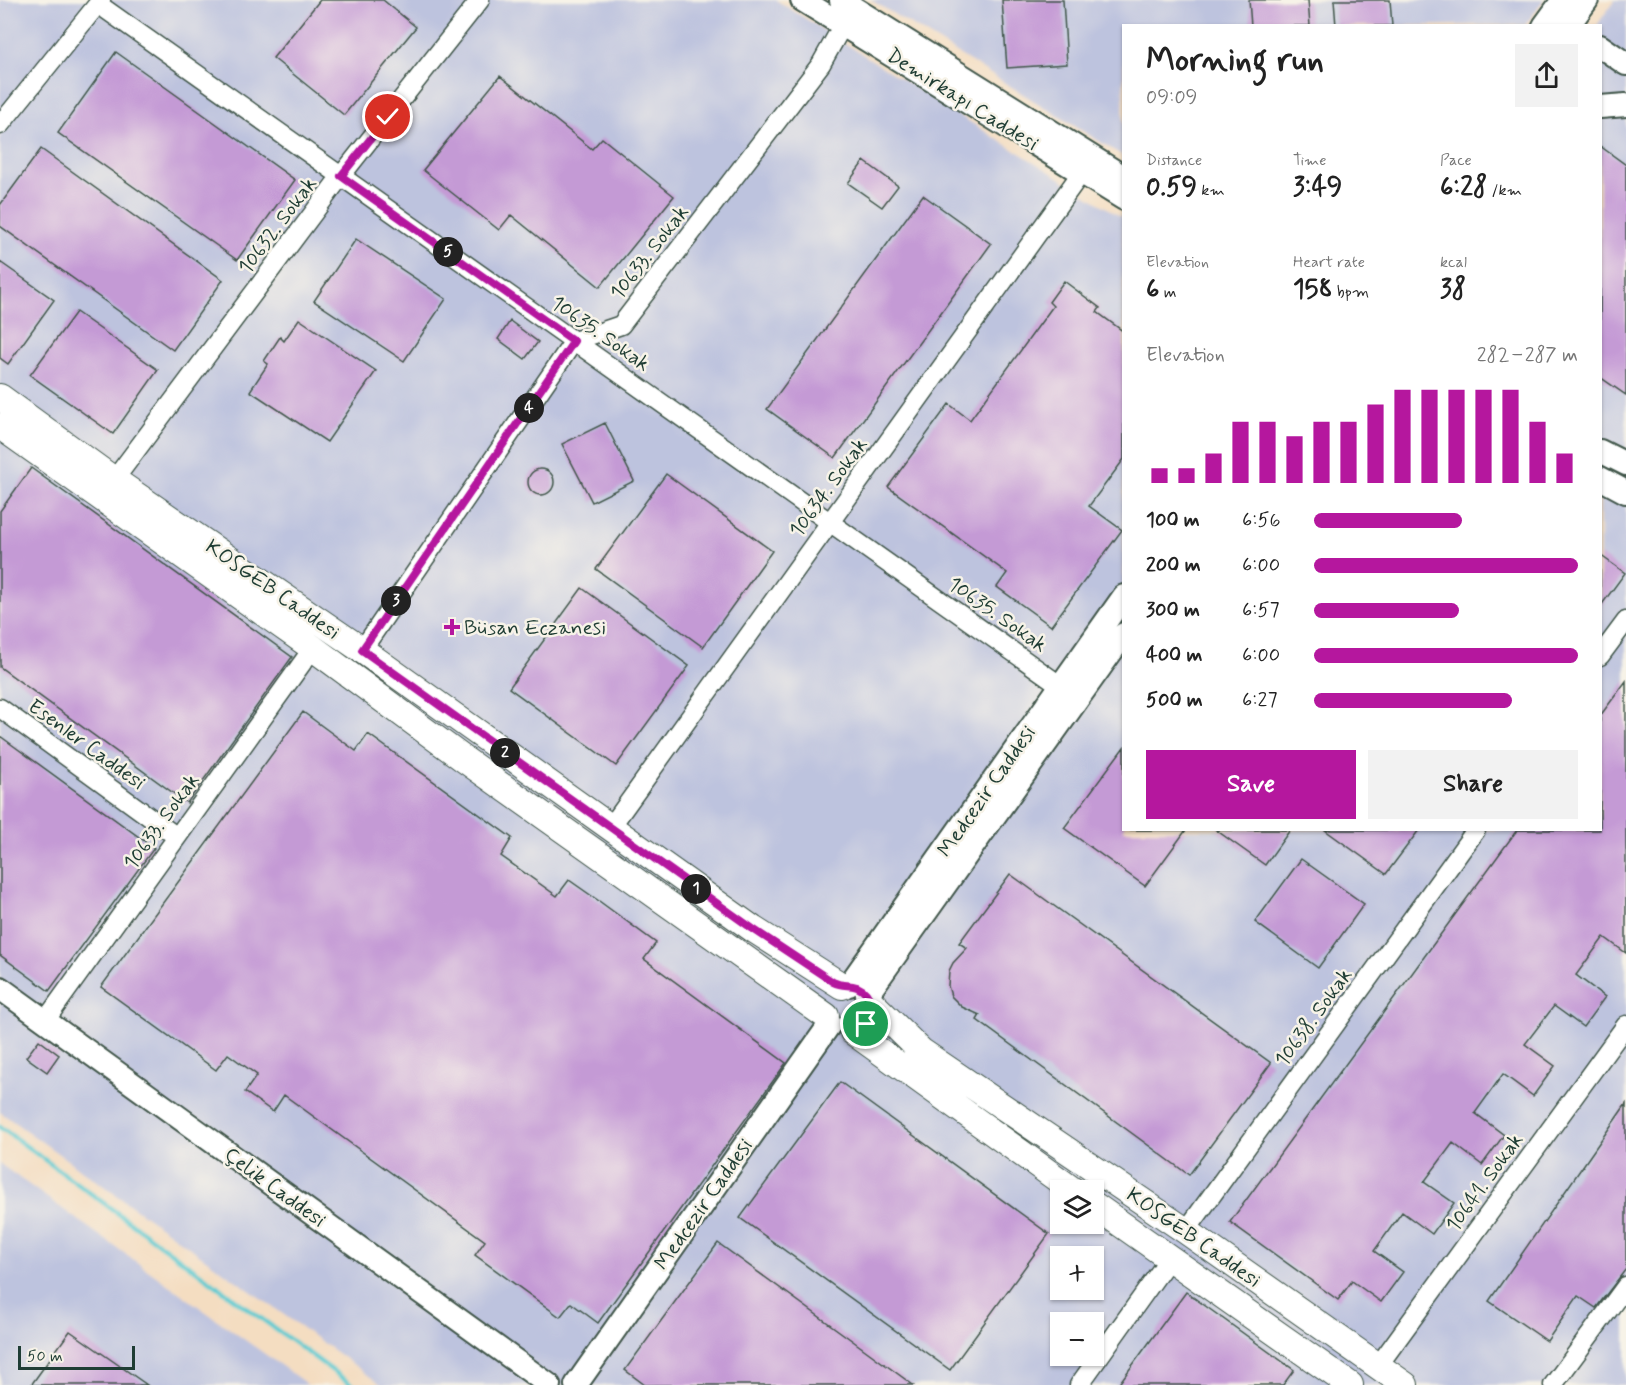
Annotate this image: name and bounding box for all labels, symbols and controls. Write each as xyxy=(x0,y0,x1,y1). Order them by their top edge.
text: Morning run xyxy=(1146,39,1324,83)
street label: Demirkapı Caddesi xyxy=(881,42,1044,158)
button: share xyxy=(1515,44,1578,107)
text: 09:09 xyxy=(1146,84,1198,111)
pin xyxy=(362,91,413,142)
icon: check xyxy=(371,100,404,133)
text: Distance xyxy=(1146,150,1202,171)
text: Time xyxy=(1293,150,1327,171)
text: Pace xyxy=(1440,150,1472,171)
street label: 10632. Sokak xyxy=(232,171,324,280)
text: 0.59 xyxy=(1146,171,1197,205)
text: 3:49 xyxy=(1293,171,1342,205)
text: 6:28 xyxy=(1440,171,1487,205)
text: km xyxy=(1197,180,1225,201)
text: /km xyxy=(1487,180,1522,201)
street label: 10633. Sokak xyxy=(604,200,696,306)
pin: 5 xyxy=(433,237,463,267)
text: 5 xyxy=(443,241,453,262)
text: Elevation xyxy=(1146,252,1209,273)
text: Heart rate xyxy=(1293,252,1365,273)
text: kcal xyxy=(1440,252,1467,273)
text: 6 xyxy=(1146,273,1159,307)
text: 158 xyxy=(1293,273,1333,307)
text: 38 xyxy=(1440,273,1466,307)
text: m xyxy=(1159,282,1176,303)
text: bpm xyxy=(1333,282,1369,303)
street label: 10635. Sokak xyxy=(545,289,656,378)
text: Elevation xyxy=(1146,342,1225,369)
text: 282–287 m xyxy=(1477,342,1578,369)
pin: 4 xyxy=(514,393,544,423)
text: 4 xyxy=(524,397,534,418)
street label: 10634. Sokak xyxy=(783,432,874,543)
text: 100 m xyxy=(1146,507,1200,534)
text: 6:56 xyxy=(1242,507,1281,534)
street label: KOSGEB Caddesi xyxy=(200,533,345,647)
text: 200 m xyxy=(1146,552,1201,579)
text: 6:00 xyxy=(1242,552,1280,579)
street label: 10635. Sokak xyxy=(942,570,1053,659)
pin: 3 xyxy=(381,586,411,616)
text: 3 xyxy=(392,590,400,611)
text: 300 m xyxy=(1146,597,1200,624)
text: 6:57 xyxy=(1242,597,1280,624)
place label: Büsan Eczanesi xyxy=(464,614,606,642)
marker: Büsan Eczanesi xyxy=(445,620,459,634)
text: 400 m xyxy=(1146,642,1202,669)
text: 6:00 xyxy=(1242,642,1280,669)
text: 500 m xyxy=(1146,687,1203,714)
text: 6:27 xyxy=(1242,687,1277,714)
street label: Esenler Caddesi xyxy=(22,693,151,797)
street label: Medcezir Caddesi xyxy=(931,720,1043,863)
pin: 2 xyxy=(490,738,520,768)
text: 2 xyxy=(501,742,509,763)
button: Save xyxy=(1146,750,1356,819)
button: Share xyxy=(1368,750,1578,819)
street label: 10633. Sokak xyxy=(117,768,206,875)
pin: 1 xyxy=(681,874,711,904)
text: 1 xyxy=(692,878,700,899)
street label: 10638. Sokak xyxy=(1269,963,1359,1073)
pin xyxy=(840,998,891,1049)
icon: arrive xyxy=(849,1007,882,1040)
street label: 10641. Sokak xyxy=(1439,1128,1530,1238)
street label: Medcezir Caddesi xyxy=(648,1133,760,1276)
street label: Çelik Caddesi xyxy=(218,1141,331,1234)
map controls xyxy=(1050,1180,1104,1366)
button: layers xyxy=(1050,1180,1104,1234)
street label: KOSGEB Caddesi xyxy=(1121,1181,1266,1295)
button: + xyxy=(1050,1246,1104,1300)
button: − xyxy=(1050,1312,1104,1366)
scale bar xyxy=(18,1343,135,1370)
text: 50 m xyxy=(27,1346,63,1367)

